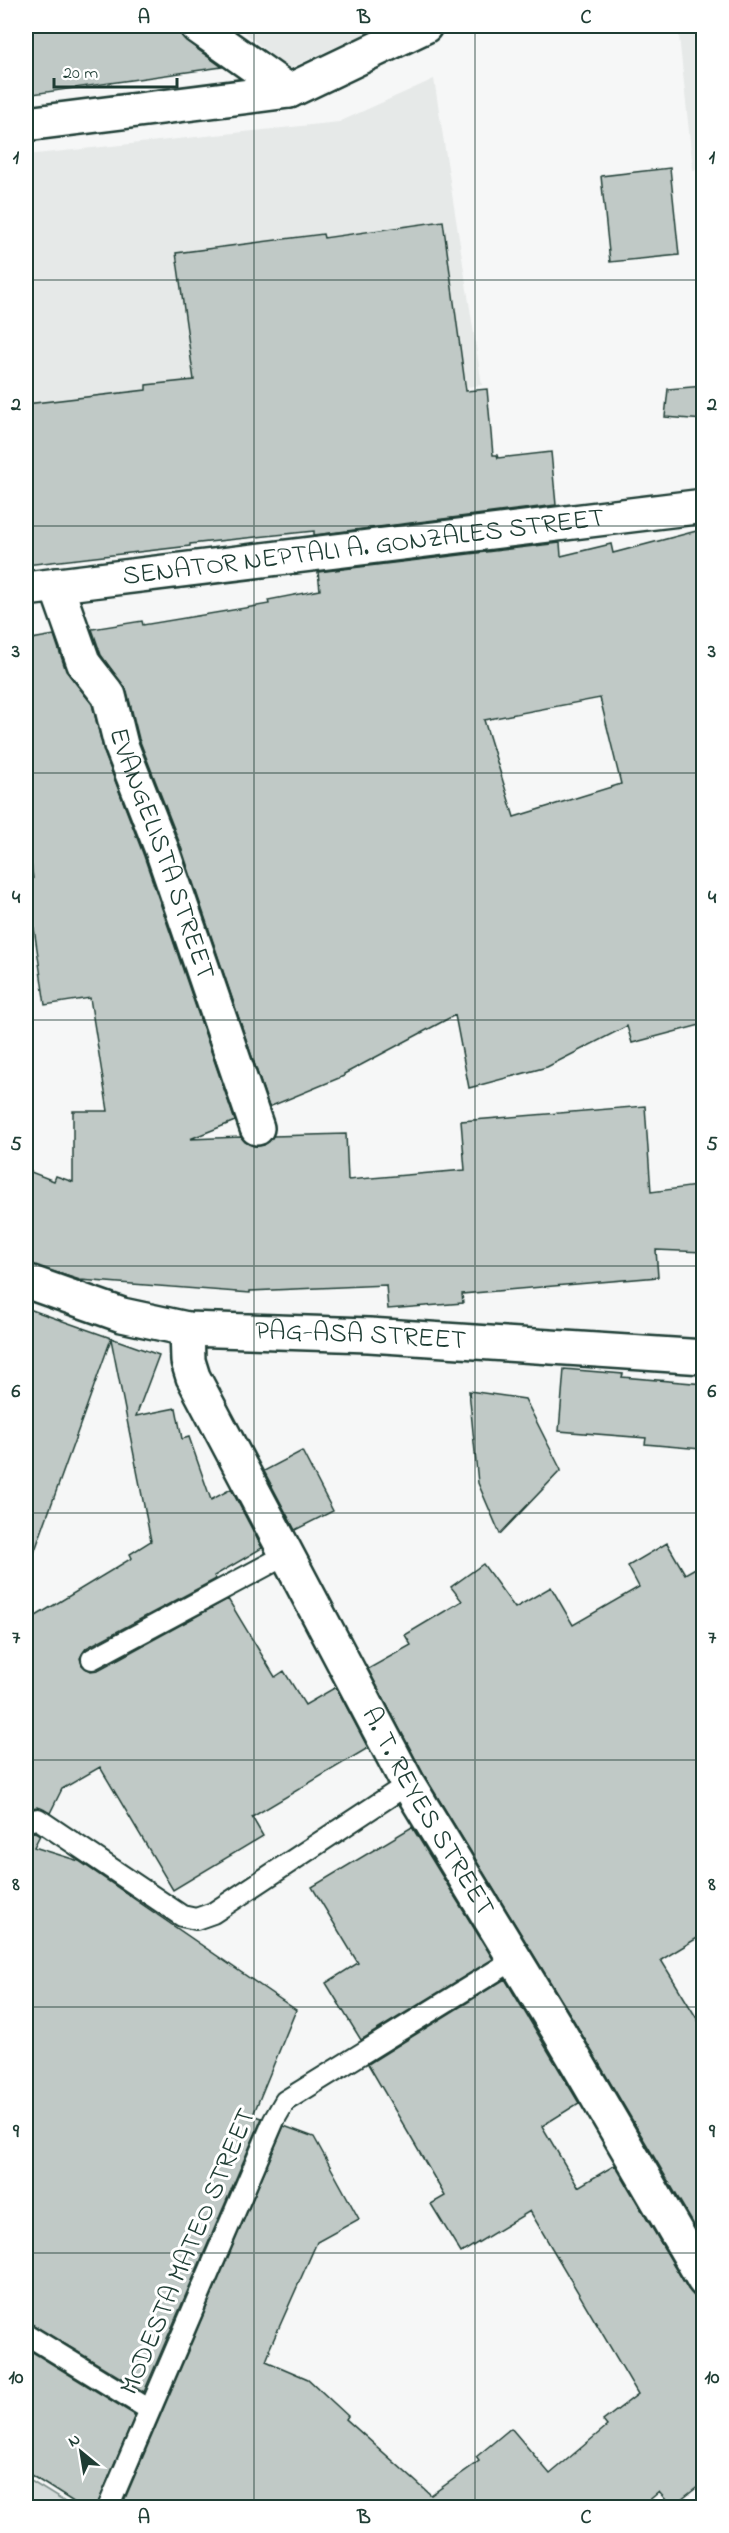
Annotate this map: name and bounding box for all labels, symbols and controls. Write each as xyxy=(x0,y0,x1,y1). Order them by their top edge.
text: A xyxy=(138,4,150,33)
text: B xyxy=(356,4,371,33)
text: C xyxy=(581,4,592,33)
scale bar xyxy=(54,51,177,89)
text: 20 m xyxy=(63,61,98,87)
text: 1 xyxy=(13,144,20,173)
text: 1 xyxy=(709,144,716,173)
text: 2 xyxy=(10,391,21,420)
text: 2 xyxy=(706,391,717,420)
street label: SENATOR NEPTALI A. GONZALES STREET xyxy=(120,499,607,597)
text: 3 xyxy=(11,638,20,667)
text: 3 xyxy=(707,638,716,667)
street label: EVANGELISTA STREET xyxy=(98,724,225,985)
text: 4 xyxy=(12,884,21,913)
text: 4 xyxy=(708,884,717,913)
text: 5 xyxy=(10,1131,22,1160)
text: 5 xyxy=(706,1131,718,1160)
street label: PAG-ASA STREET xyxy=(254,1312,467,1361)
text: 6 xyxy=(12,1378,21,1407)
text: 6 xyxy=(708,1378,717,1407)
text: 7 xyxy=(12,1624,21,1653)
text: 7 xyxy=(708,1624,717,1653)
street label: A. T. REYES STREET xyxy=(351,1700,504,1924)
text: 8 xyxy=(11,1871,20,1900)
text: 8 xyxy=(707,1871,716,1900)
street label: MODESTA MATEO STREET xyxy=(111,2103,267,2401)
text: 9 xyxy=(12,2118,20,2147)
text: 9 xyxy=(708,2118,716,2147)
text: 10 xyxy=(9,2364,24,2393)
text: 10 xyxy=(705,2364,720,2393)
north arrow xyxy=(51,2422,111,2482)
text: N xyxy=(64,2428,85,2454)
text: A xyxy=(138,2504,150,2533)
text: B xyxy=(356,2504,371,2533)
text: C xyxy=(581,2504,592,2533)

